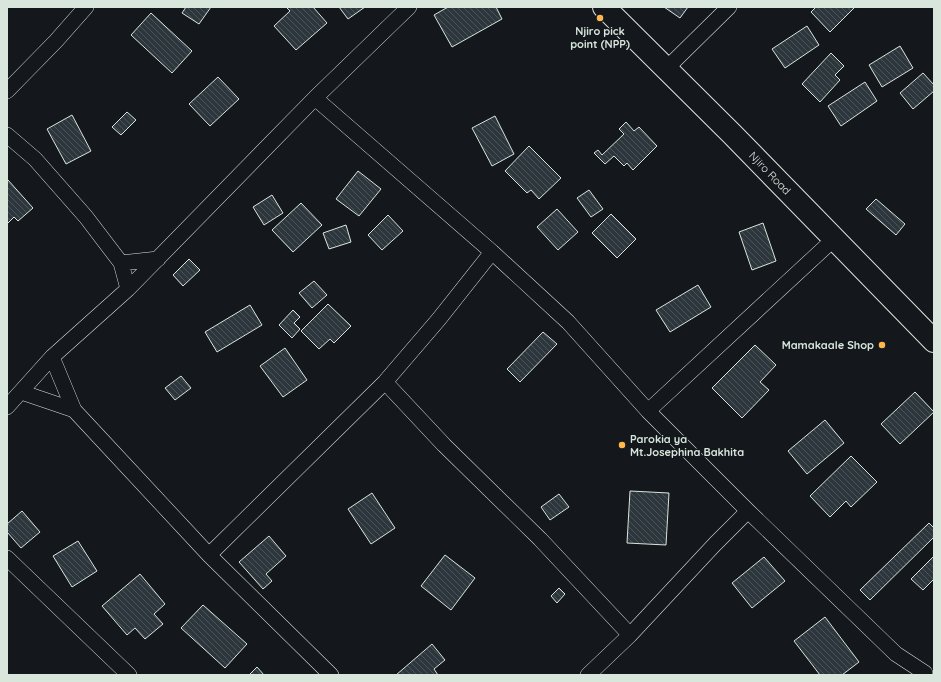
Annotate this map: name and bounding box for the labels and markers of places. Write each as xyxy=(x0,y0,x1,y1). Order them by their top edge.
marker: Njiro pick point (NPP) xyxy=(595,13,605,23)
place label: Njiro pick point (NPP) xyxy=(570,24,630,51)
place label: Mamakaale Shop xyxy=(782,338,874,352)
marker: Mamakaale Shop xyxy=(877,340,887,350)
place label: Parokia ya Mt.Josephina Bakhita xyxy=(630,432,744,459)
marker: Parokia ya Mt.Josephina Bakhita xyxy=(617,440,627,450)

